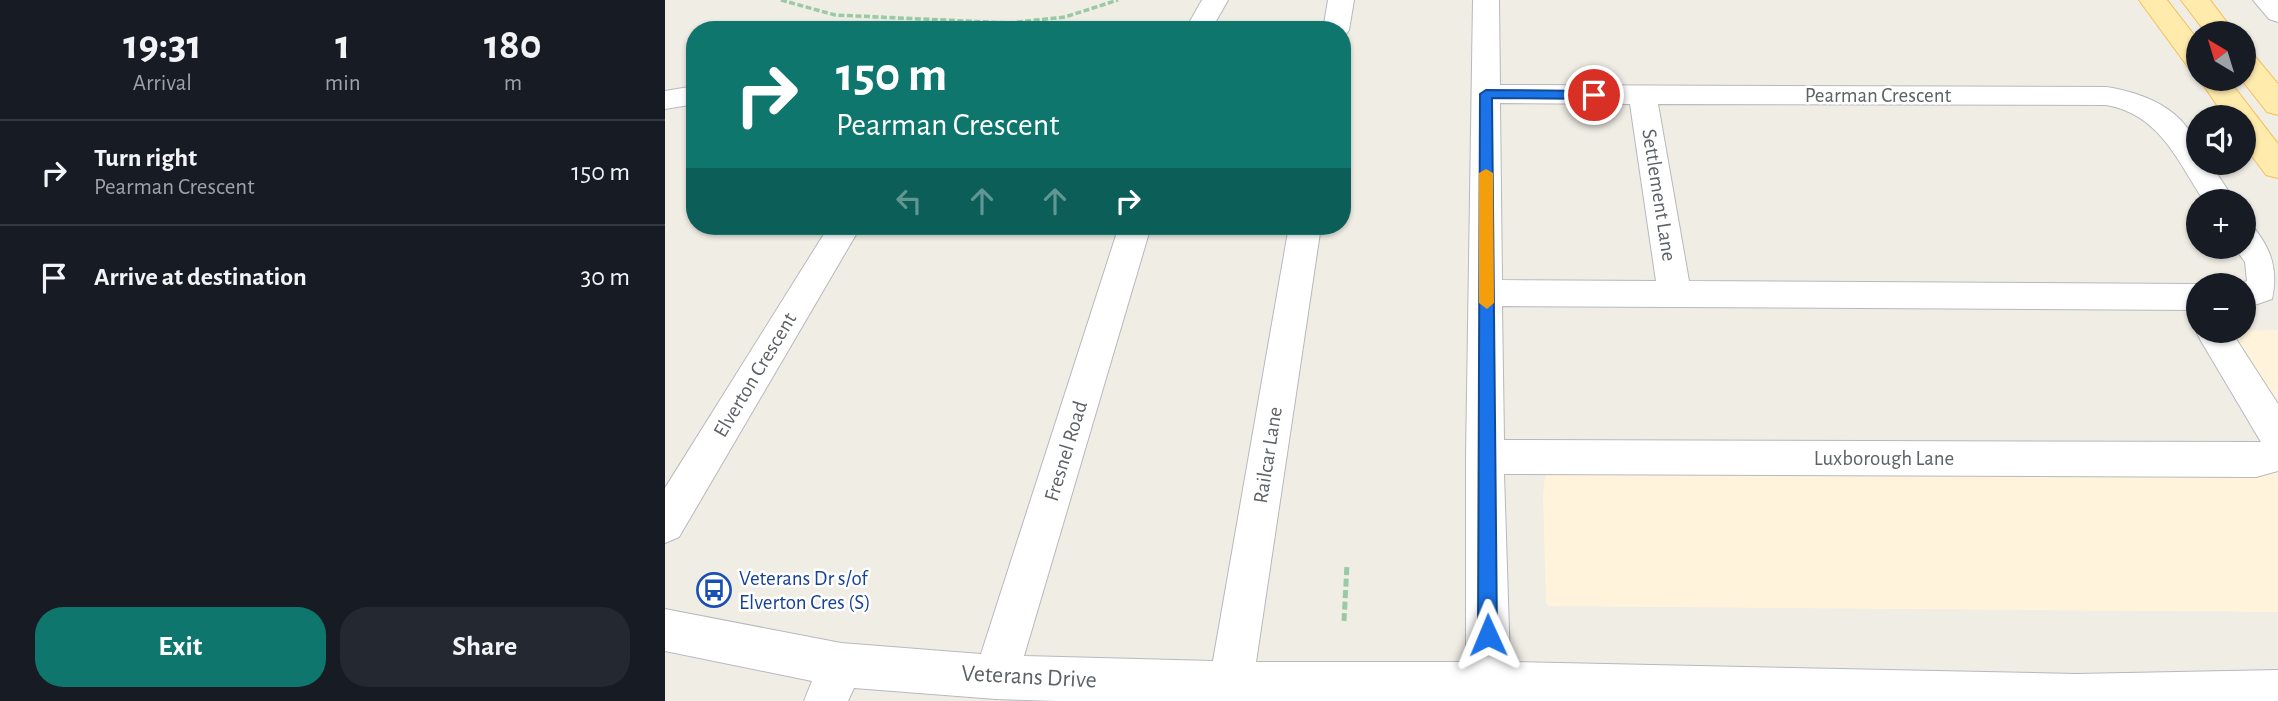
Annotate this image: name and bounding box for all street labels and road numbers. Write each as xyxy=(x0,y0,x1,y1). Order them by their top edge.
street label: Pearman Crescent xyxy=(1805,85,1952,106)
street label: Settlement Lane xyxy=(1638,127,1680,263)
street label: Elverton Crescent xyxy=(710,309,801,441)
street label: Fresnel Road xyxy=(1041,398,1091,504)
street label: Railcar Lane xyxy=(1250,405,1286,505)
street label: Luxborough Lane xyxy=(1814,448,1954,469)
street label: Veterans Drive xyxy=(961,661,1097,693)

